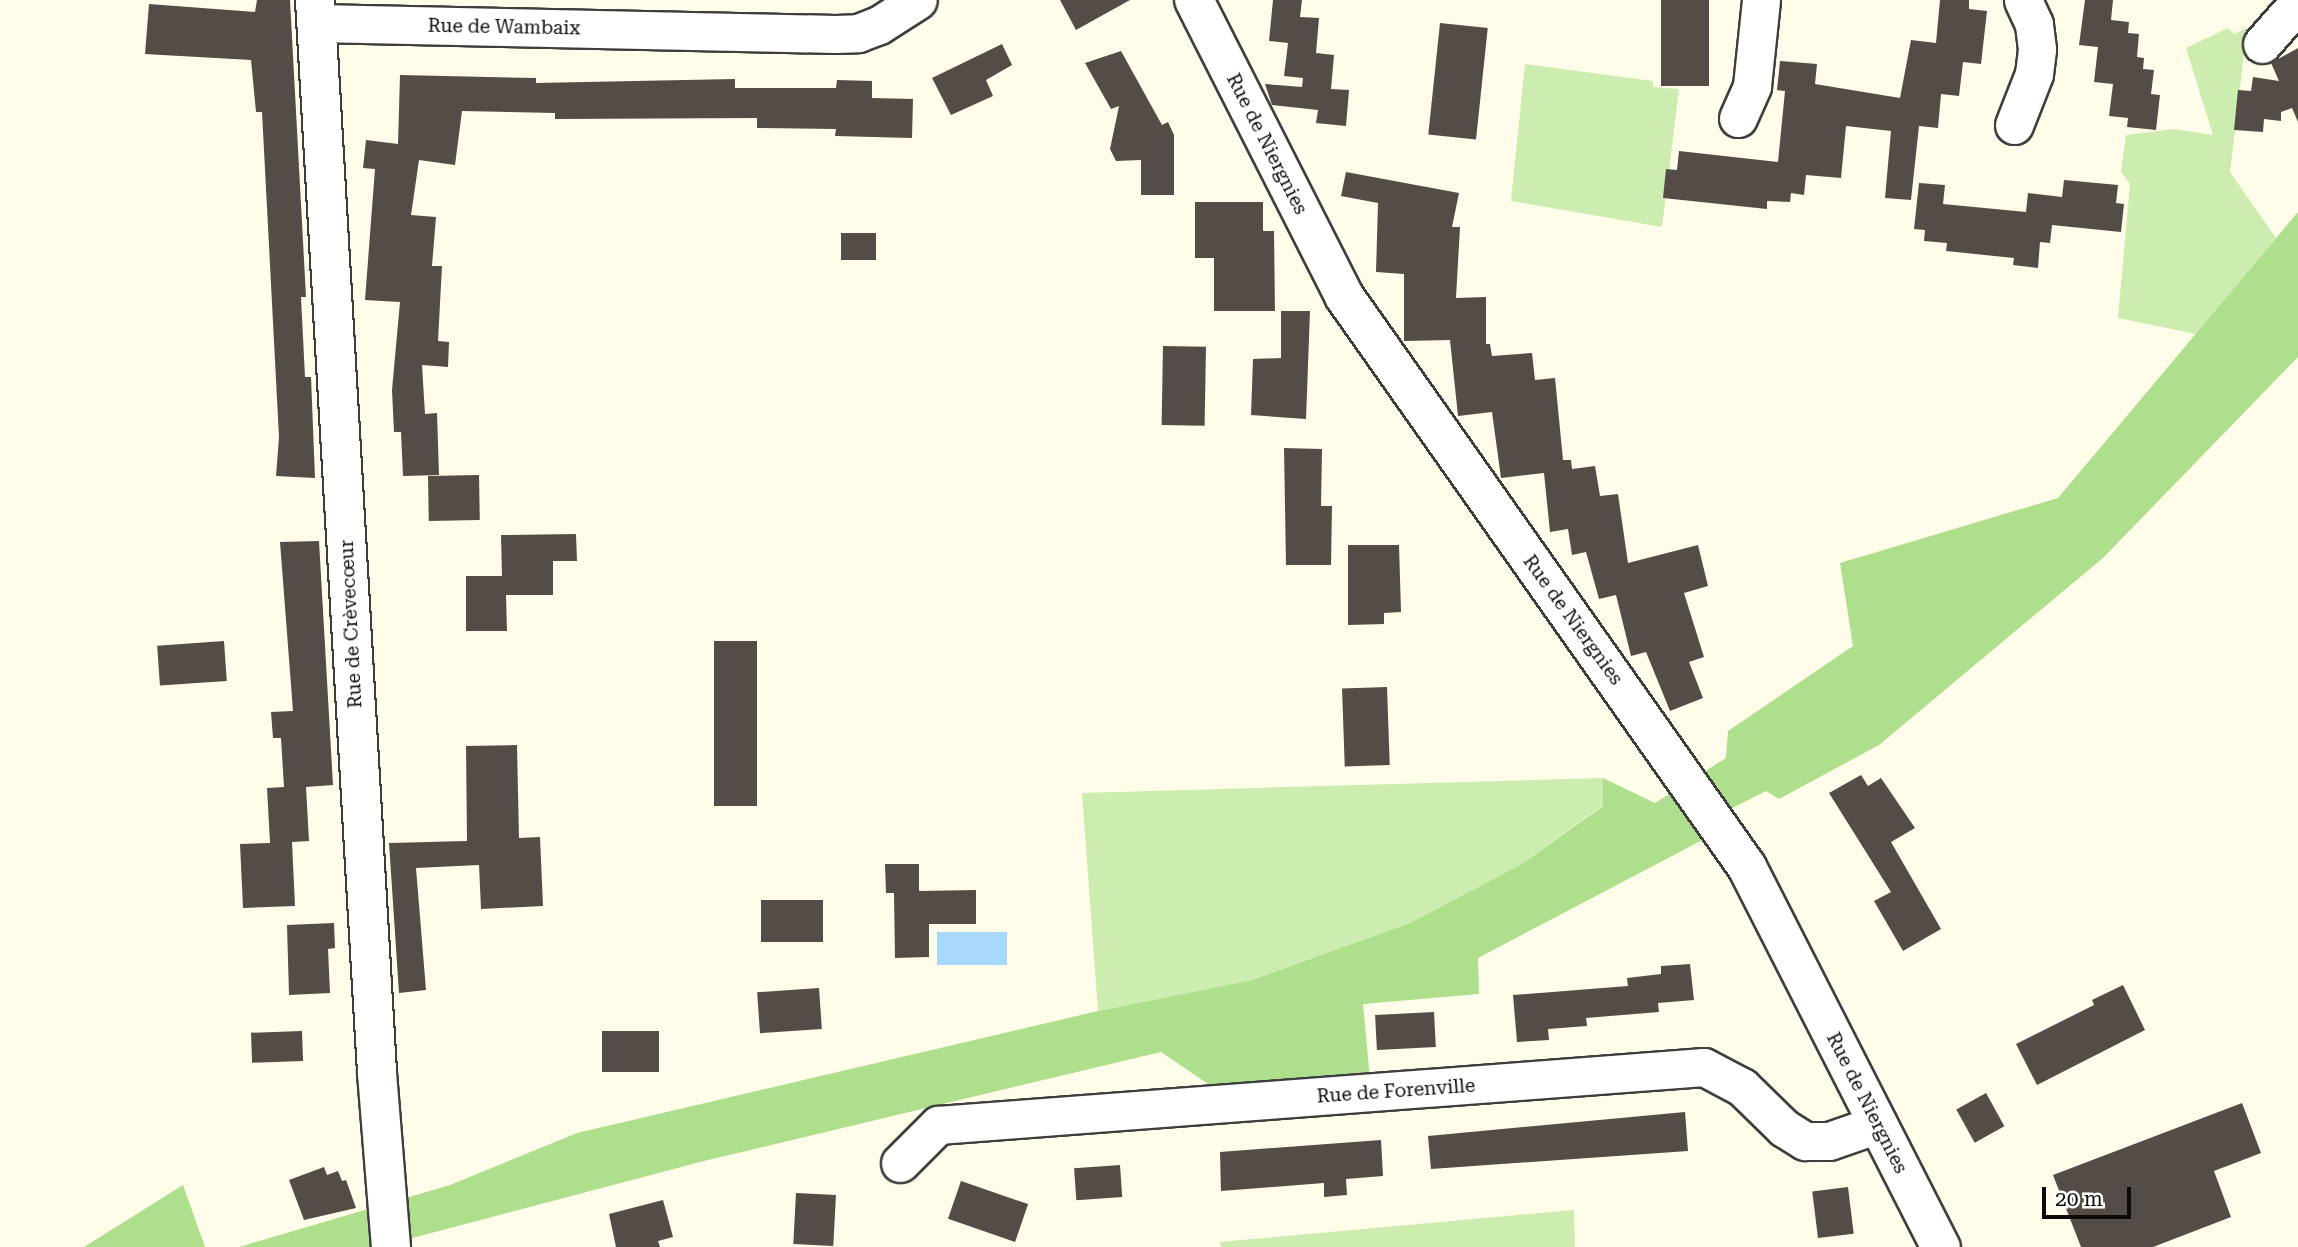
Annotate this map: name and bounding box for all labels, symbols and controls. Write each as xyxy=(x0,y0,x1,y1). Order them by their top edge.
street label: Rue de Wambaix xyxy=(428,14,580,40)
street label: Rue de Niergnies xyxy=(1222,70,1312,218)
street label: Rue de Crèvecœur xyxy=(335,539,367,709)
street label: Rue de Niergnies xyxy=(1518,551,1628,689)
street label: Rue de Niergnies xyxy=(1822,1029,1912,1177)
street label: Rue de Forenville xyxy=(1316,1074,1476,1108)
scale bar xyxy=(2046,1174,2135,1218)
text: 20 m xyxy=(2055,1187,2103,1211)

